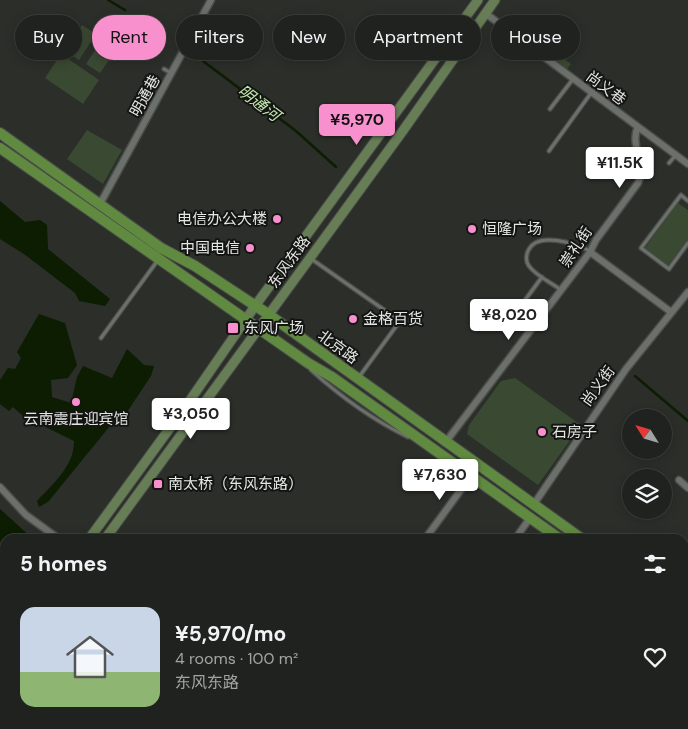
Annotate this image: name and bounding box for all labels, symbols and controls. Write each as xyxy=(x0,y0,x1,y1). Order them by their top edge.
chip: Buy xyxy=(15,15,82,60)
chip: Rent xyxy=(92,15,166,60)
chip: Filters xyxy=(176,15,263,60)
chip: New xyxy=(273,15,345,60)
chip: Apartment xyxy=(355,15,481,60)
chip: House xyxy=(491,15,580,60)
street label: 尚义巷 xyxy=(582,66,630,110)
street label: 明通巷 xyxy=(125,71,165,121)
water label: 明通河 xyxy=(234,80,287,128)
pin: ¥5,970 xyxy=(316,104,398,146)
text: ¥5,970 xyxy=(330,109,384,130)
pin: ¥11.5K xyxy=(579,146,661,189)
text: ¥11.5K xyxy=(597,152,643,173)
place label: 电信办公大楼 xyxy=(177,209,267,229)
marker: 电信办公大楼 xyxy=(271,213,283,225)
place label: 恒隆广场 xyxy=(482,219,542,239)
marker: 恒隆广场 xyxy=(466,223,478,235)
street label: 崇礼街 xyxy=(555,223,597,271)
street label: 东风东路 xyxy=(263,232,315,292)
place label: 中国电信 xyxy=(180,238,240,258)
marker: 中国电信 xyxy=(244,242,256,254)
pin: ¥8,020 xyxy=(468,298,550,341)
text: ¥8,020 xyxy=(481,304,537,325)
place label: 金格百货 xyxy=(363,309,423,329)
marker: 金格百货 xyxy=(347,313,359,325)
place label: 东风广场 xyxy=(244,318,304,338)
marker: 东风广场 xyxy=(226,321,240,335)
street label: 北京路 xyxy=(314,326,362,368)
street label: 尚义街 xyxy=(577,362,619,410)
marker: 云南震庄迎宾馆 xyxy=(70,396,82,408)
pin: ¥3,050 xyxy=(150,398,232,440)
text: ¥3,050 xyxy=(163,403,219,424)
place label: 云南震庄迎宾馆 xyxy=(23,409,129,429)
north arrow xyxy=(622,409,672,459)
map controls xyxy=(622,409,672,519)
place label: 石房子 xyxy=(552,422,597,442)
marker: 石房子 xyxy=(536,426,548,438)
pin: ¥7,630 xyxy=(399,458,481,501)
text: ¥7,630 xyxy=(413,464,467,485)
button: layers xyxy=(622,469,672,519)
place label: 南太桥（东风东路） xyxy=(168,474,303,494)
marker: 南太桥（东风东路） xyxy=(152,478,164,490)
text: 5 homes xyxy=(20,550,107,578)
icon: filters xyxy=(641,550,669,578)
text: ¥5,970/mo xyxy=(175,620,286,648)
icon: home xyxy=(60,627,120,687)
icon: heart xyxy=(641,643,669,671)
text: 4 rooms · 100 m² xyxy=(175,648,298,669)
text: 东风东路 xyxy=(175,672,239,693)

